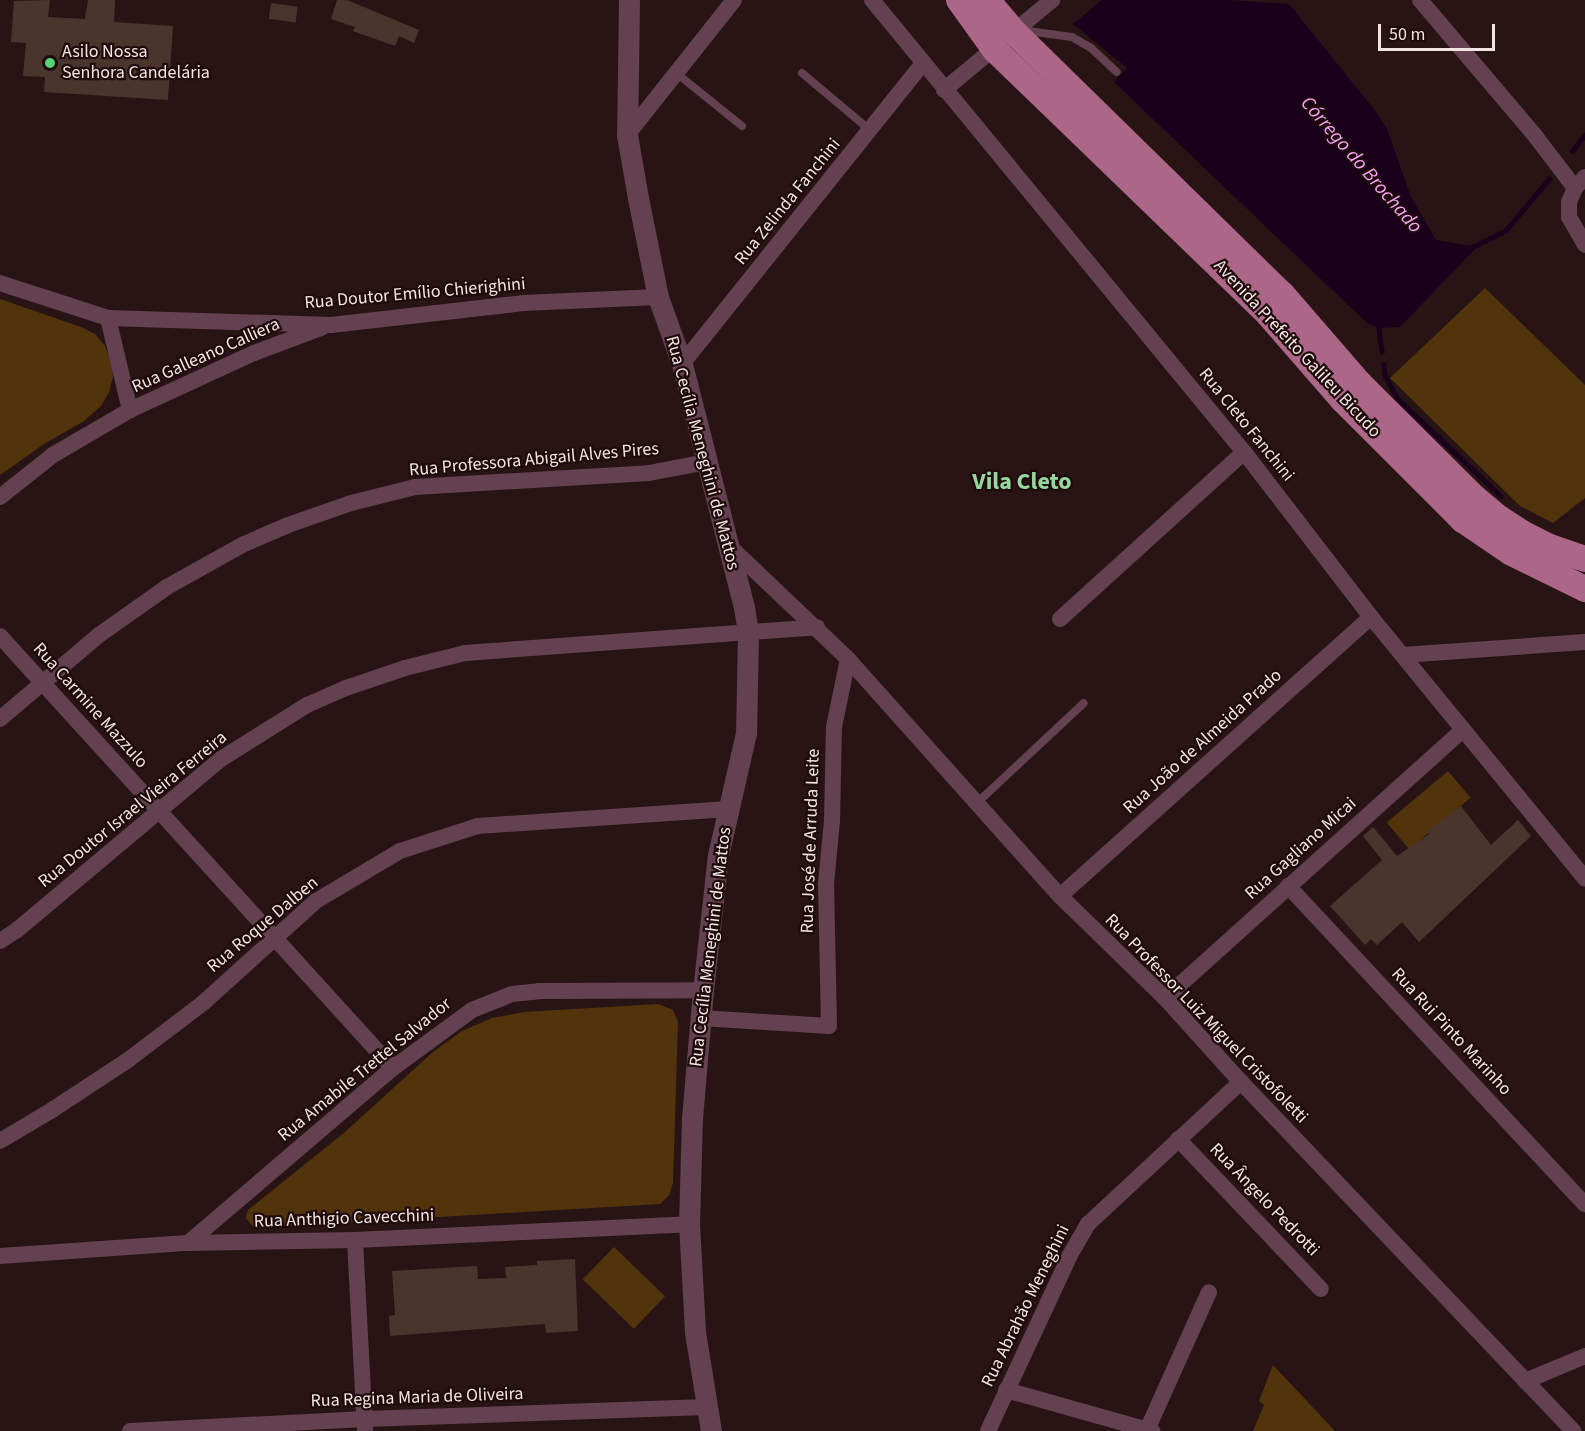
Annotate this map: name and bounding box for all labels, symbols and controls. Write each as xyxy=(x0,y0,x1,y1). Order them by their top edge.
scale bar xyxy=(1381,12,1498,50)
text: 50 m xyxy=(1389,22,1425,47)
place label: Asilo Nossa Senhora Candelária xyxy=(62,42,210,84)
marker: Asilo Nossa Senhora Candelária xyxy=(43,56,57,70)
water label: Córrego do Brochado xyxy=(1295,92,1427,238)
street label: Rua Zelinda Fanchini xyxy=(730,134,846,270)
street label: Avenida Prefeito Galileu Bicudo xyxy=(1209,256,1385,442)
street label: Rua Doutor Emílio Chierighini xyxy=(304,274,526,314)
street label: Rua Galleano Calliera xyxy=(129,314,283,398)
street label: Rua Cecília Meneghini de Mattos xyxy=(660,334,744,572)
street label: Rua Cleto Fanchini xyxy=(1194,364,1298,486)
street label: Rua Professora Abigail Alves Pires xyxy=(408,438,660,482)
district label: Vila Cleto xyxy=(972,468,1072,496)
street label: Rua Carmine Mazzulo xyxy=(28,639,152,773)
street label: Rua João de Almeida Prado xyxy=(1119,665,1287,819)
street label: Rua Doutor Israel Vieira Ferreira xyxy=(34,727,232,893)
street label: Rua José de Arruda Leite xyxy=(797,748,825,934)
street label: Rua Gagliano Micai xyxy=(1241,793,1361,905)
street label: Rua Cecília Meneghini de Mattos xyxy=(686,826,736,1068)
street label: Rua Roque Dalben xyxy=(203,872,323,978)
street label: Rua Professor Luiz Miguel Cristofoletti xyxy=(1100,910,1312,1128)
street label: Rua Rui Pinto Marinho xyxy=(1386,964,1516,1100)
street label: Rua Amabile Trettel Salvador xyxy=(274,993,456,1147)
street label: Rua Ângelo Pedrotti xyxy=(1205,1139,1323,1261)
street label: Rua Anthigio Cavecchini xyxy=(253,1205,435,1233)
street label: Rua Abrahão Meneghini xyxy=(977,1221,1075,1391)
street label: Rua Regina Maria de Oliveira xyxy=(310,1383,524,1413)

